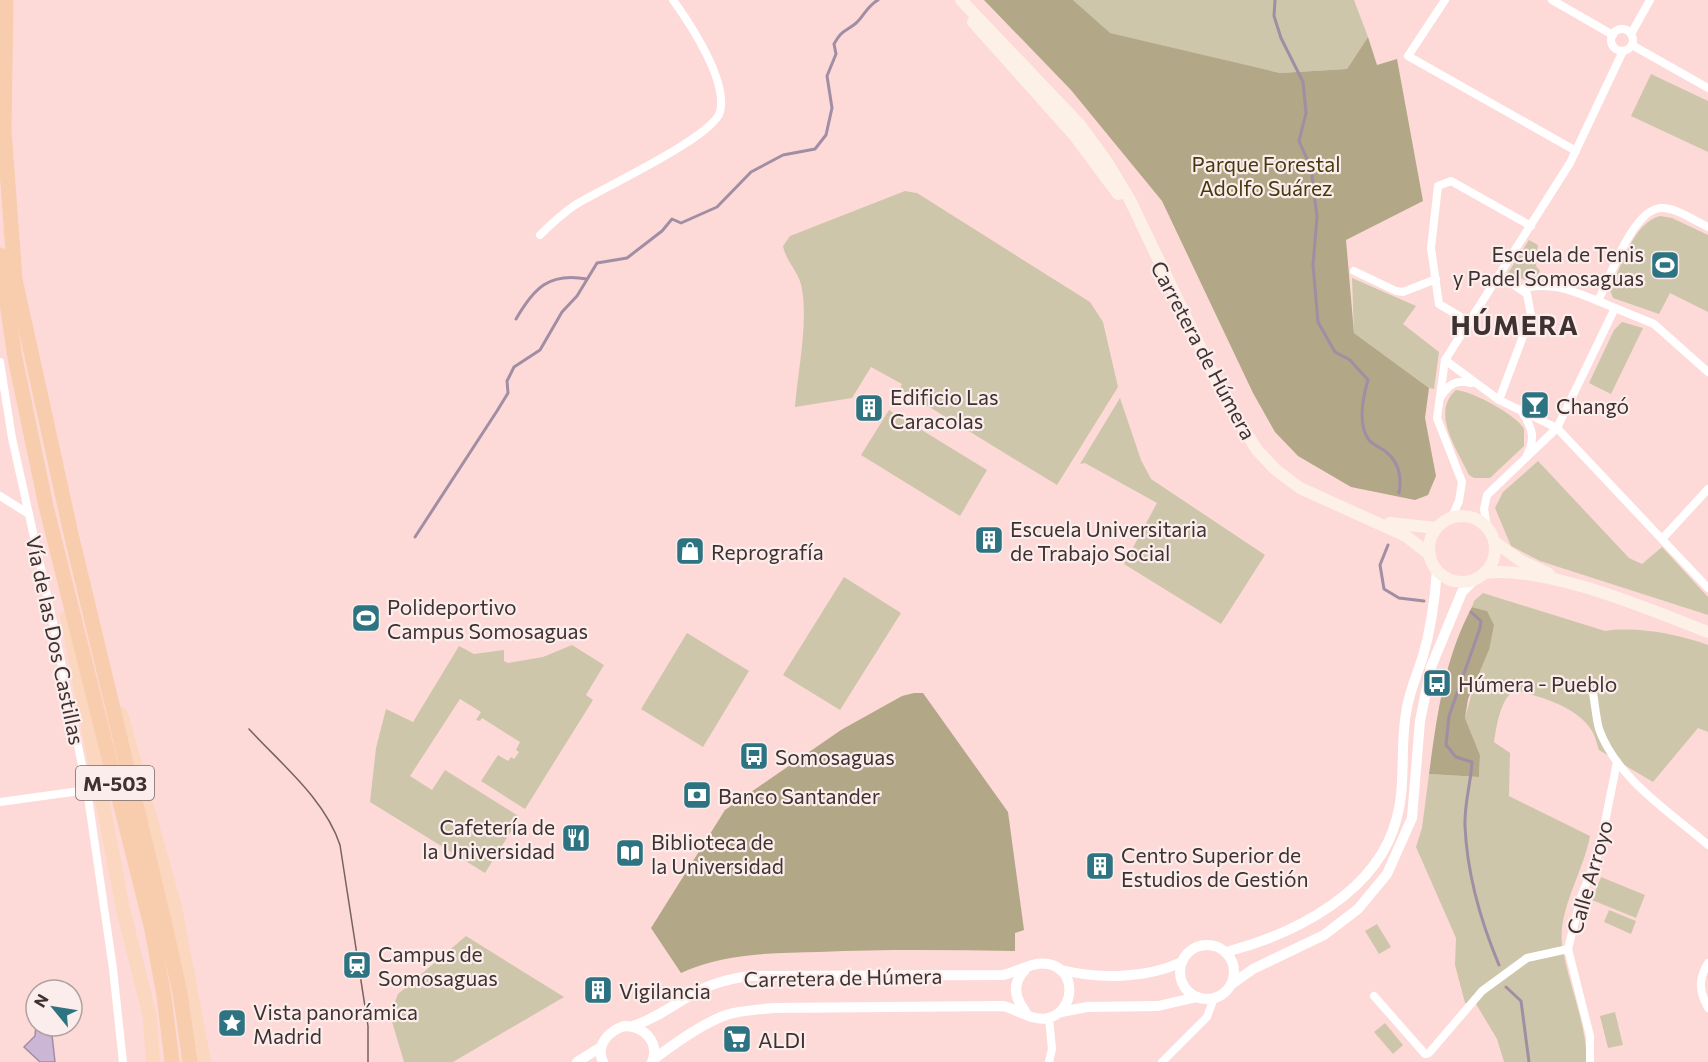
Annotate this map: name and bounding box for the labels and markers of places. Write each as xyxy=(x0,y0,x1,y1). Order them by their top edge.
place label: Escuela de Tenis y Padel Somosaguas xyxy=(1453,241,1644,290)
sports icon: Escuela de Tenis y Padel Somosaguas xyxy=(1649,249,1681,281)
place label: Edificio Las Caracolas xyxy=(890,384,999,433)
bar icon: Changó xyxy=(1519,389,1551,421)
building icon: Edificio Las Caracolas xyxy=(853,392,885,424)
place label: Changó xyxy=(1556,393,1629,418)
place label: Escuela Universitaria de Trabajo Social xyxy=(1010,516,1207,565)
building icon: Escuela Universitaria de Trabajo Social xyxy=(973,524,1005,556)
shop icon: Reprografía xyxy=(674,535,706,567)
place label: Reprografía xyxy=(711,539,824,564)
place label: Polideportivo Campus Somosaguas xyxy=(387,594,588,643)
sports icon: Polideportivo Campus Somosaguas xyxy=(350,602,382,634)
bus stop icon: Húmera - Pueblo xyxy=(1421,667,1453,699)
place label: Húmera - Pueblo xyxy=(1458,671,1617,696)
bus stop icon: Somosaguas xyxy=(738,740,770,772)
place label: Somosaguas xyxy=(775,744,895,769)
bank icon: Banco Santander xyxy=(681,779,713,811)
place label: Banco Santander xyxy=(718,783,880,808)
place label: Cafetería de la Universidad xyxy=(422,814,555,863)
restaurant icon: Cafetería de la Universidad xyxy=(560,822,592,854)
place label: Biblioteca de la Universidad xyxy=(651,829,784,878)
library icon: Biblioteca de la Universidad xyxy=(614,837,646,869)
place label: Centro Superior de Estudios de Gestión xyxy=(1121,842,1308,891)
building icon: Centro Superior de Estudios de Gestión xyxy=(1084,850,1116,882)
place label: Campus de Somosaguas xyxy=(378,941,498,990)
station icon: Campus de Somosaguas xyxy=(341,949,373,981)
building icon: Vigilancia xyxy=(582,974,614,1006)
place label: Vigilancia xyxy=(619,978,711,1003)
place label: Vista panorámica Madrid xyxy=(253,999,418,1048)
place icon: Vista panorámica Madrid xyxy=(216,1007,248,1039)
supermarket icon: ALDI xyxy=(721,1023,753,1055)
place label: ALDI xyxy=(758,1027,806,1052)

